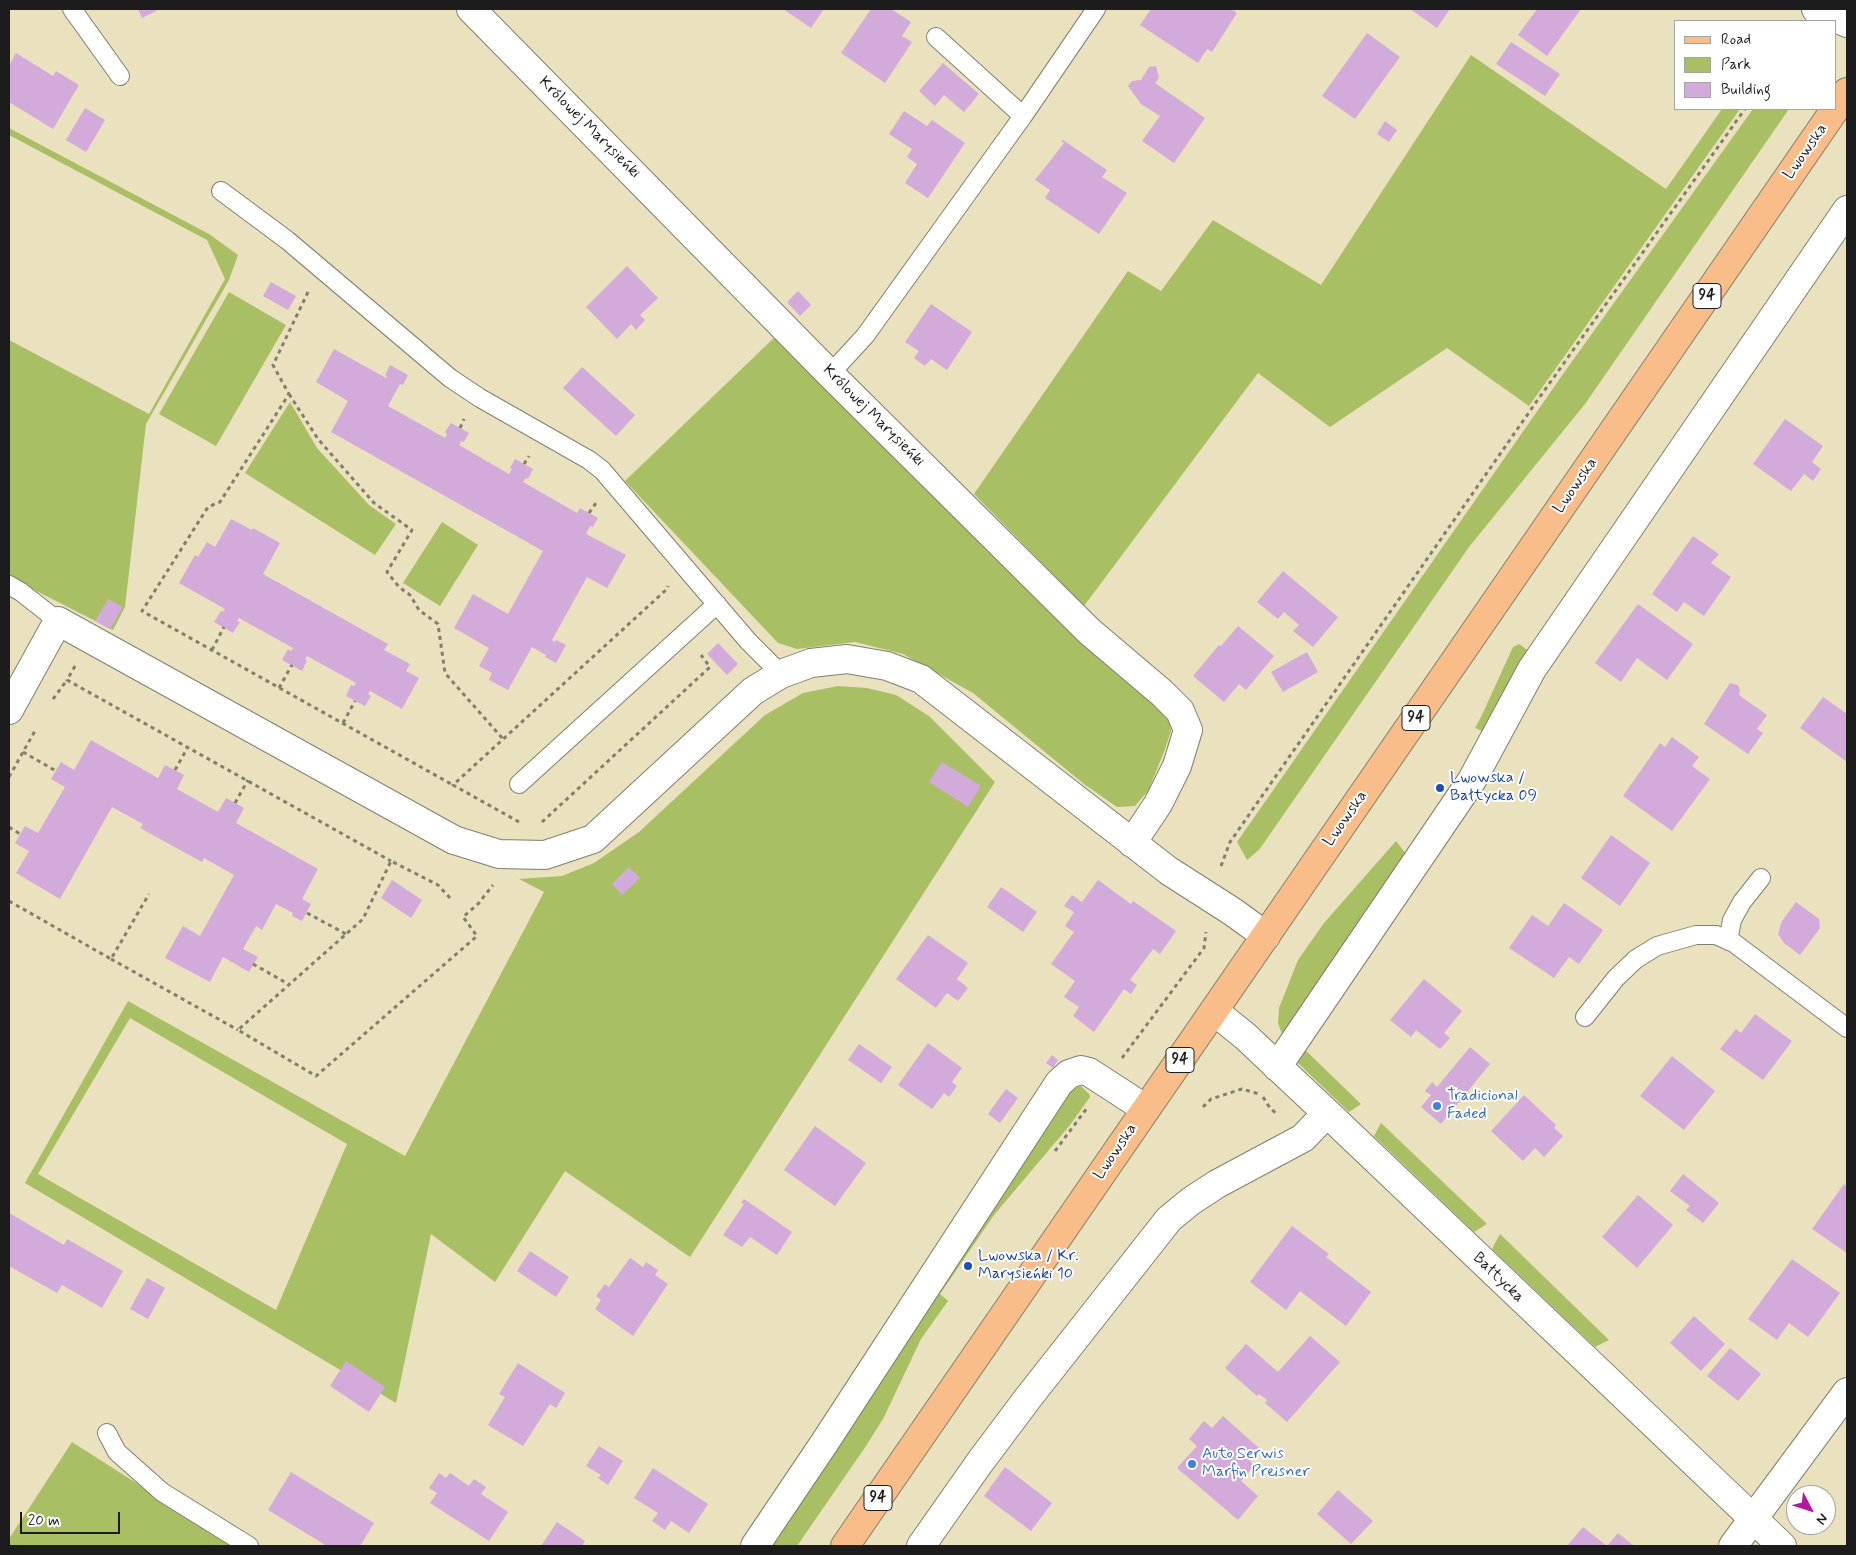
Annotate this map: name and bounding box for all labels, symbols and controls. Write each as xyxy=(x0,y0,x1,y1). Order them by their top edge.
legend xyxy=(1674,20,1836,110)
text: Road xyxy=(1721,30,1751,50)
text: Park xyxy=(1721,55,1751,75)
street label: Królowej Marysieńki xyxy=(534,73,644,183)
text: Building xyxy=(1721,80,1771,100)
street label: Lwowska xyxy=(1780,120,1832,184)
road number: 94 xyxy=(1693,284,1721,308)
street label: Królowej Marysieńki xyxy=(818,361,928,471)
street label: Lwowska xyxy=(1550,454,1602,518)
road number: 94 xyxy=(1402,706,1430,730)
place label: Lwowska / Bałtycka 09 xyxy=(1450,769,1537,807)
marker: Lwowska / Bałtycka 09 xyxy=(1434,782,1446,794)
street label: Lwowska xyxy=(1320,787,1372,851)
road number: 94 xyxy=(1166,1048,1194,1072)
place label: Tradicional Faded xyxy=(1447,1087,1518,1125)
marker: Tradicional Faded xyxy=(1431,1100,1443,1112)
street label: Lwowska xyxy=(1090,1120,1142,1184)
place label: Lwowska / Kr. Marysieńki 10 xyxy=(978,1247,1078,1285)
street label: Bałtycka xyxy=(1468,1249,1528,1307)
marker: Lwowska / Kr. Marysieńki 10 xyxy=(962,1260,974,1272)
place label: Auto Serwis Marfin Preisner xyxy=(1202,1445,1310,1483)
marker: Auto Serwis Marfin Preisner xyxy=(1186,1458,1198,1470)
north arrow xyxy=(1786,1485,1836,1535)
road number: 94 xyxy=(864,1486,892,1510)
scale bar xyxy=(22,1502,122,1534)
text: N xyxy=(1812,1510,1832,1528)
text: 20 m xyxy=(28,1511,60,1531)

